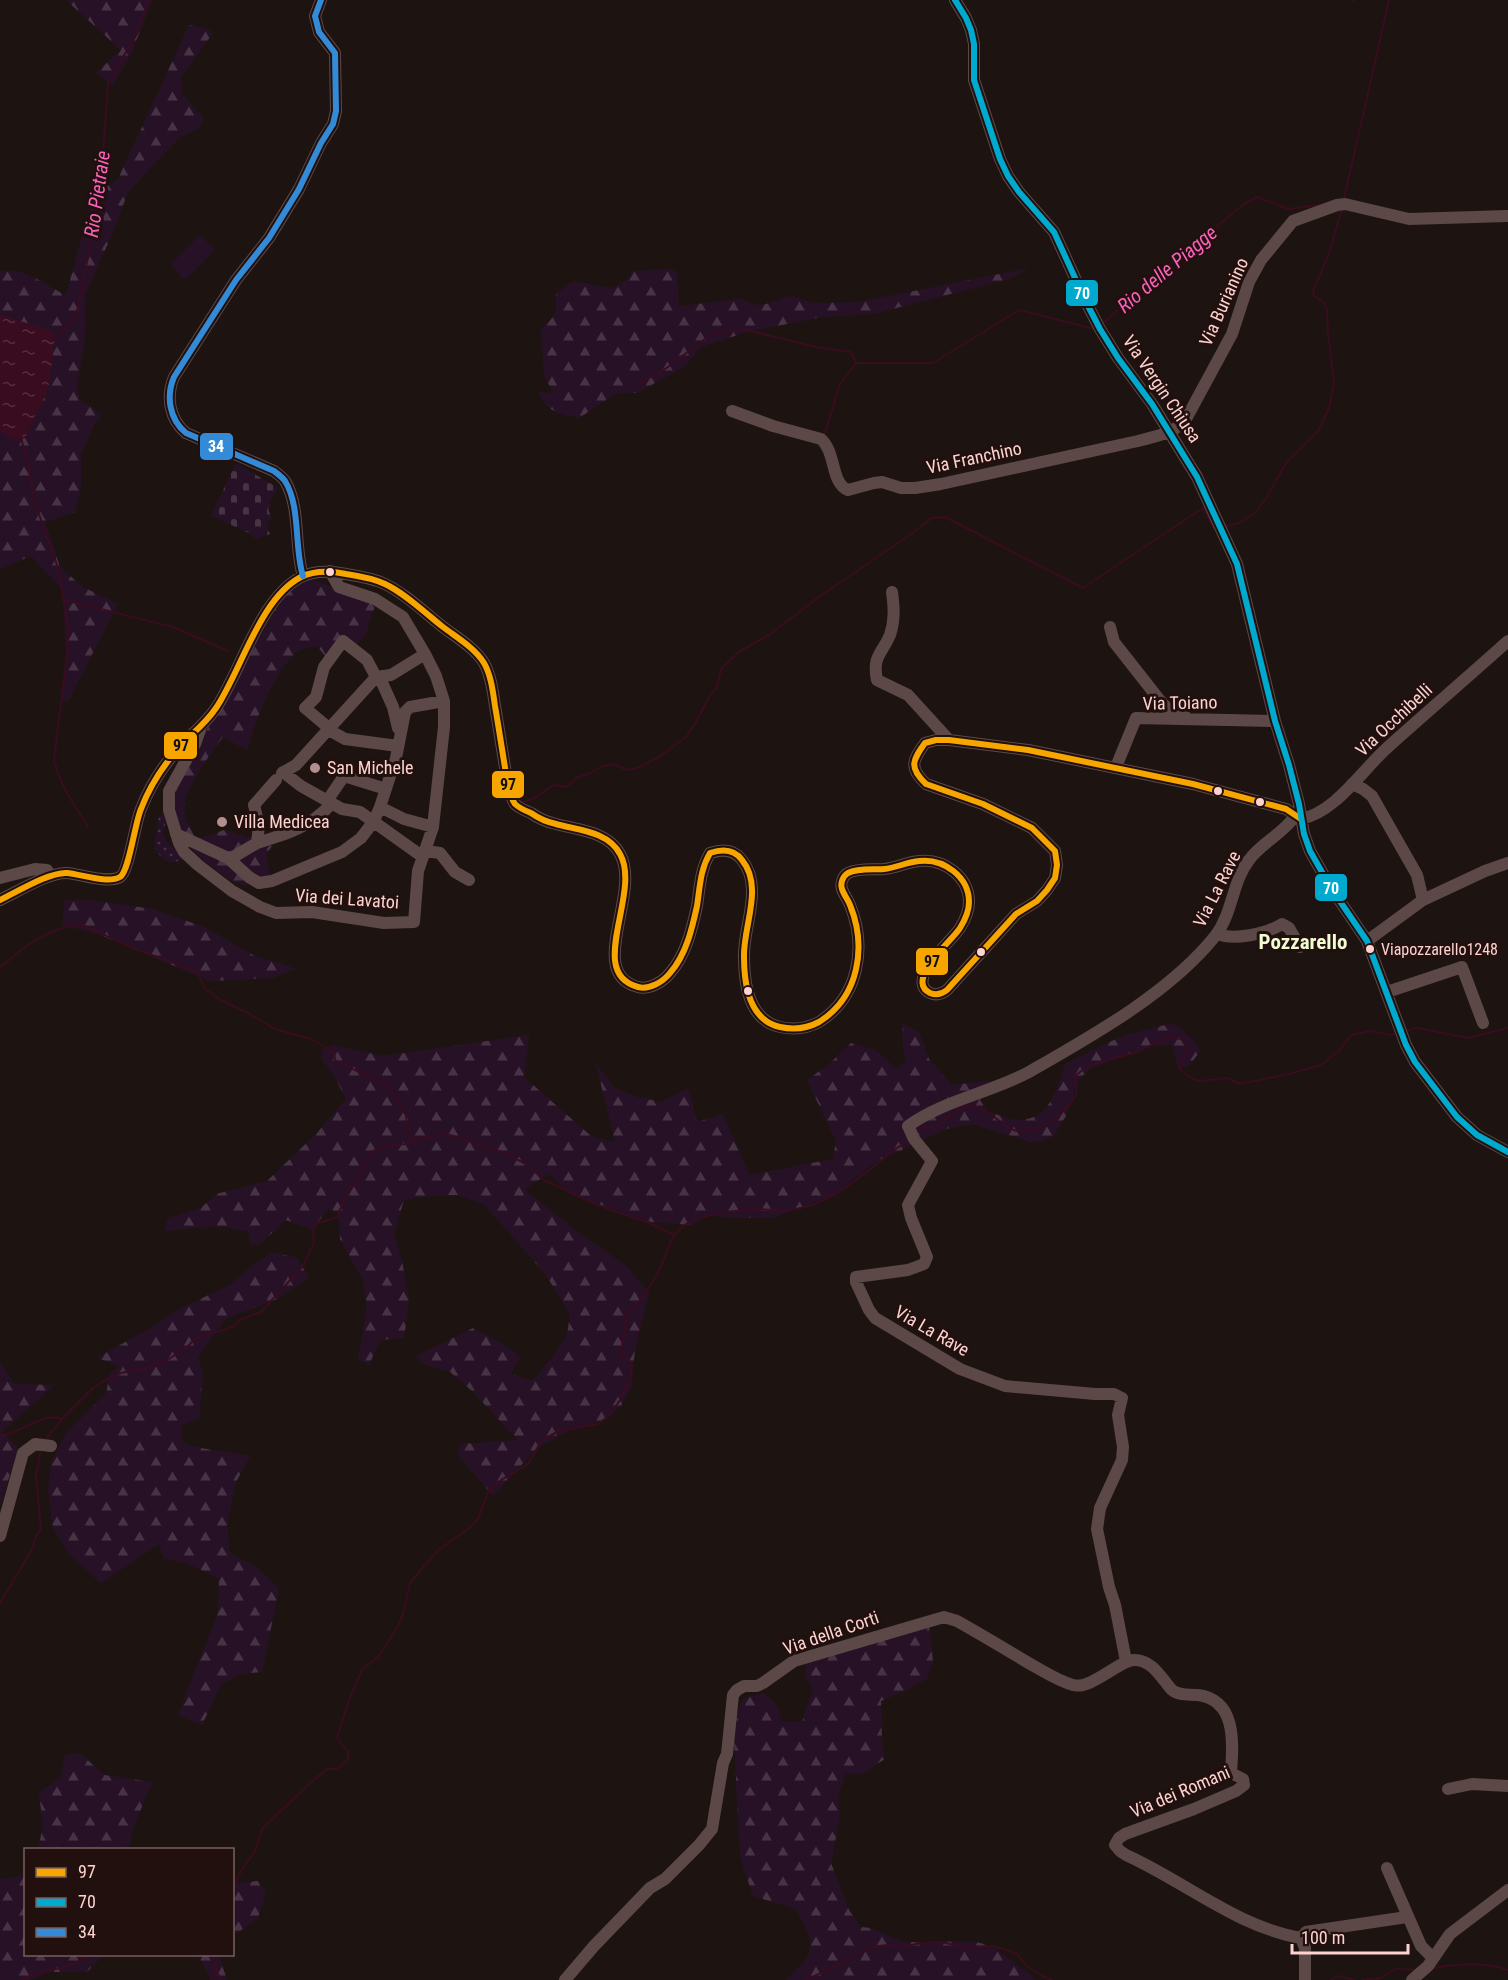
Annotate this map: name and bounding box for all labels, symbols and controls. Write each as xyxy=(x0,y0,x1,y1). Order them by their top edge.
water label: Rio Pietraie xyxy=(79,149,115,239)
water label: Rio delle Piagge xyxy=(1112,220,1222,318)
street label: Via Burianino xyxy=(1195,254,1252,349)
line badge: 70 xyxy=(1065,279,1099,307)
text: 70 xyxy=(1074,284,1090,303)
street label: Via Vergin Chiusa xyxy=(1119,331,1206,446)
line badge: 34 xyxy=(199,432,234,461)
text: 34 xyxy=(208,437,224,456)
street label: Via Franchino xyxy=(924,437,1023,478)
unlabelled marker xyxy=(324,566,336,578)
street label: Via Occhibelli xyxy=(1351,679,1436,760)
street label: Via Toiano xyxy=(1142,691,1218,714)
line badge: 97 xyxy=(163,731,198,760)
text: 97 xyxy=(173,736,189,755)
place label: San Michele xyxy=(327,757,414,778)
marker: San Michele xyxy=(308,761,322,775)
line badge: 97 xyxy=(491,770,525,799)
text: 97 xyxy=(500,775,516,794)
unlabelled marker xyxy=(1212,785,1224,797)
unlabelled marker xyxy=(1254,796,1266,808)
place label: Villa Medicea xyxy=(234,811,330,832)
marker: Villa Medicea xyxy=(215,815,229,829)
street label: Via La Rave xyxy=(1189,847,1245,930)
line badge: 70 xyxy=(1314,873,1348,902)
text: 70 xyxy=(1323,879,1339,898)
street label: Via dei Lavatoi xyxy=(294,884,400,913)
district label: Pozzarello xyxy=(1259,930,1347,954)
place label: Viapozzarello1248 xyxy=(1381,940,1498,959)
marker: Viapozzarello1248 xyxy=(1364,943,1376,955)
unlabelled marker xyxy=(975,946,987,958)
line badge: 97 xyxy=(915,947,949,976)
text: 97 xyxy=(924,952,940,971)
unlabelled marker xyxy=(742,985,754,997)
street label: Via La Rave xyxy=(891,1301,973,1360)
street label: Via della Corti xyxy=(780,1606,882,1659)
street label: Via dei Romani xyxy=(1127,1761,1233,1822)
legend xyxy=(24,1848,234,1956)
text: 97 xyxy=(78,1861,96,1882)
text: 70 xyxy=(78,1891,96,1912)
scale bar xyxy=(1292,1917,1408,1955)
text: 34 xyxy=(78,1921,96,1942)
text: 100 m xyxy=(1301,1927,1345,1948)

